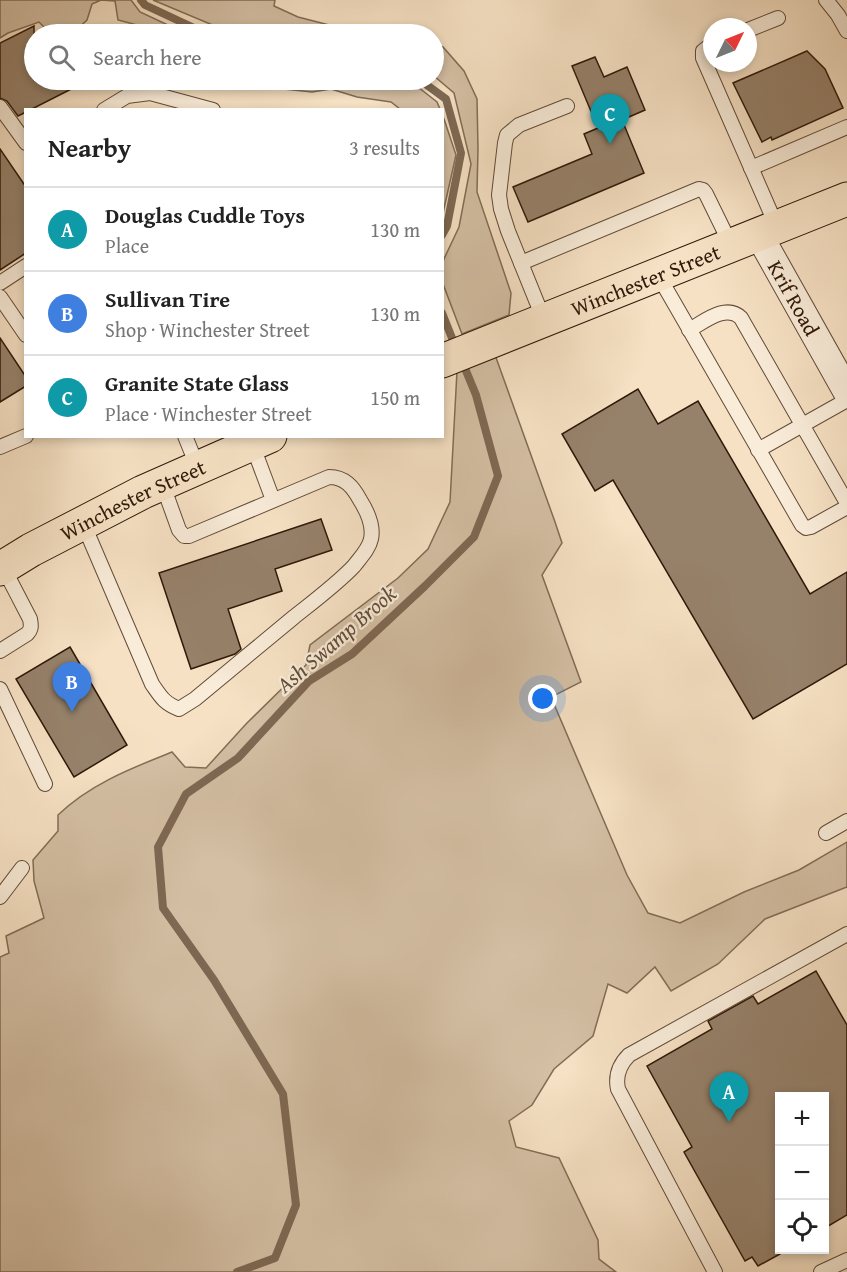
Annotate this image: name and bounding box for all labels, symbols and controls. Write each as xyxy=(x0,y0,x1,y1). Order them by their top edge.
north arrow xyxy=(703,18,757,72)
search box xyxy=(24,24,444,90)
icon: search xyxy=(45,41,78,74)
text: Search here xyxy=(93,41,202,73)
pin: C xyxy=(590,94,630,144)
text: Nearby xyxy=(48,128,131,167)
text: 3 results xyxy=(349,133,420,162)
text: Douglas Cuddle Toys xyxy=(105,199,305,231)
text: A xyxy=(61,215,74,244)
text: 130 m xyxy=(370,215,420,244)
text: Place xyxy=(105,231,149,260)
street label: Winchester Street xyxy=(566,236,725,323)
street label: Krif Road xyxy=(761,254,828,342)
text: Sullivan Tire xyxy=(105,283,230,315)
text: B xyxy=(61,299,74,328)
text: 130 m xyxy=(370,299,420,328)
text: Shop · Winchester Street xyxy=(105,315,310,344)
text: Granite State Glass xyxy=(105,367,289,399)
text: C xyxy=(62,383,73,412)
text: 150 m xyxy=(370,383,420,412)
text: Place · Winchester Street xyxy=(105,399,312,428)
street label: Winchester Street xyxy=(55,451,211,548)
water label: Ash Swamp Brook xyxy=(268,577,404,701)
pin: B xyxy=(52,662,92,712)
your location xyxy=(528,684,557,713)
pin: A xyxy=(710,1072,748,1122)
map controls xyxy=(775,1092,829,1254)
button: + xyxy=(775,1092,829,1146)
button: − xyxy=(775,1146,829,1200)
button: locate xyxy=(775,1200,829,1254)

